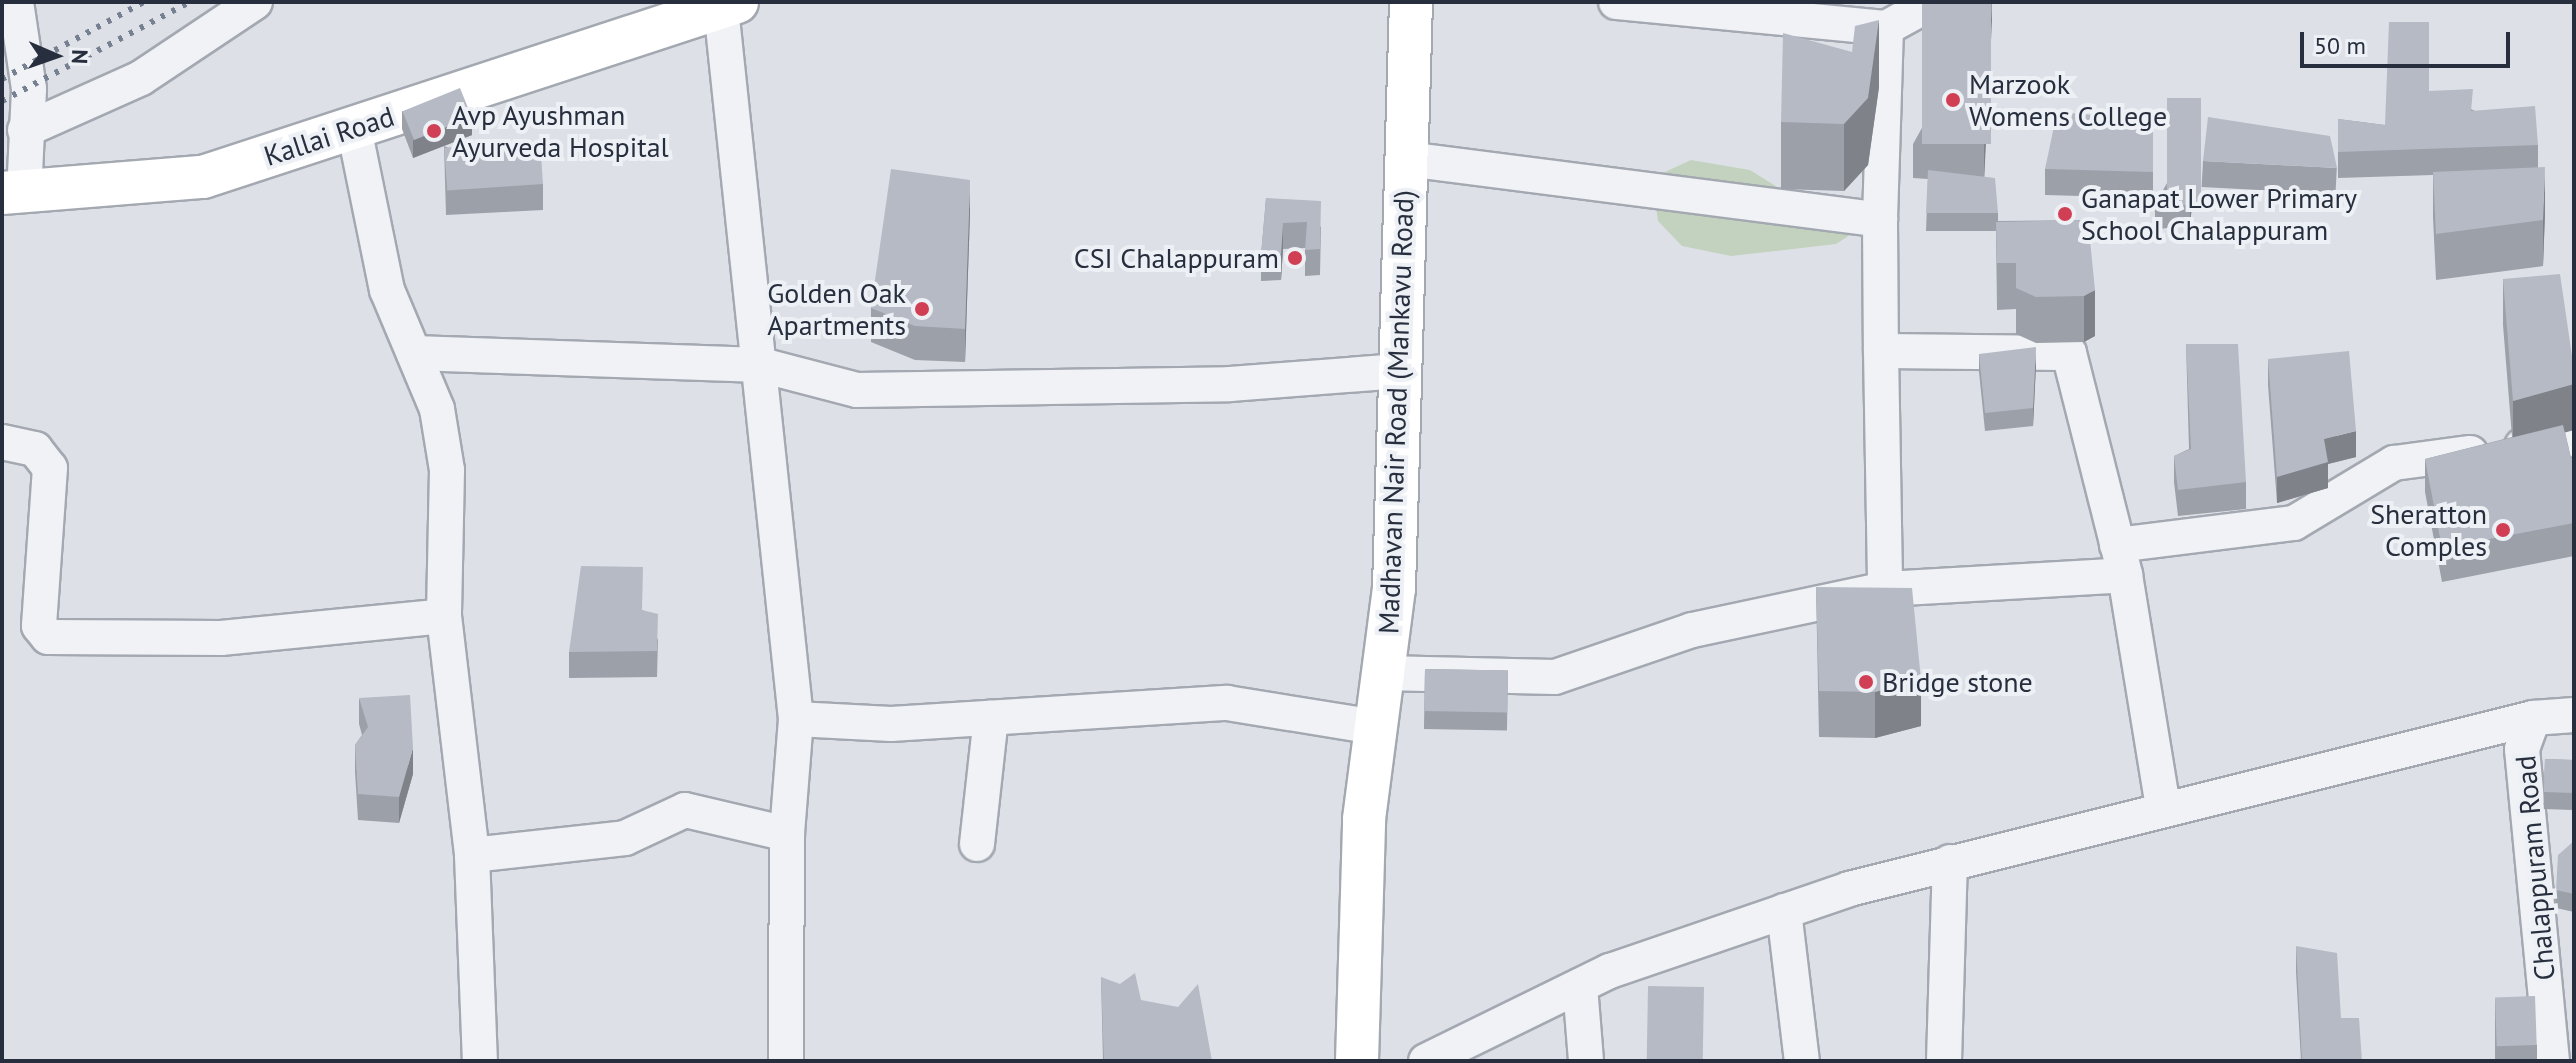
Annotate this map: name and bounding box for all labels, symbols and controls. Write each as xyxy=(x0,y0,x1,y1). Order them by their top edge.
north arrow xyxy=(16,16,96,96)
scale bar xyxy=(2304,16,2514,66)
text: 50 m xyxy=(2314,30,2366,61)
text: N xyxy=(66,49,94,65)
place label: Marzook Womens College xyxy=(1969,67,2167,133)
marker: Marzook Womens College xyxy=(1944,91,1962,109)
place label: Avp Ayushman Ayurveda Hospital xyxy=(452,98,669,164)
street label: Kallai Road xyxy=(260,99,398,173)
marker: Avp Ayushman Ayurveda Hospital xyxy=(423,120,445,142)
place label: Ganapat Lower Primary School Chalappuram xyxy=(2081,181,2357,247)
street label: Madhavan Nair Road (Mankavu Road) xyxy=(1371,189,1421,635)
marker: Ganapat Lower Primary School Chalappuram xyxy=(2056,205,2074,223)
place label: CSI Chalappuram xyxy=(1074,241,1279,275)
marker: CSI Chalappuram xyxy=(1286,249,1304,267)
place label: Golden Oak Apartments xyxy=(767,276,906,342)
marker: Golden Oak Apartments xyxy=(913,300,931,318)
place label: Sheratton Comples xyxy=(2370,497,2487,563)
marker: Sheratton Comples xyxy=(2494,521,2512,539)
place label: Bridge stone xyxy=(1882,665,2033,699)
marker: Bridge stone xyxy=(1857,673,1875,691)
street label: Chalappuram Road xyxy=(2508,754,2562,982)

